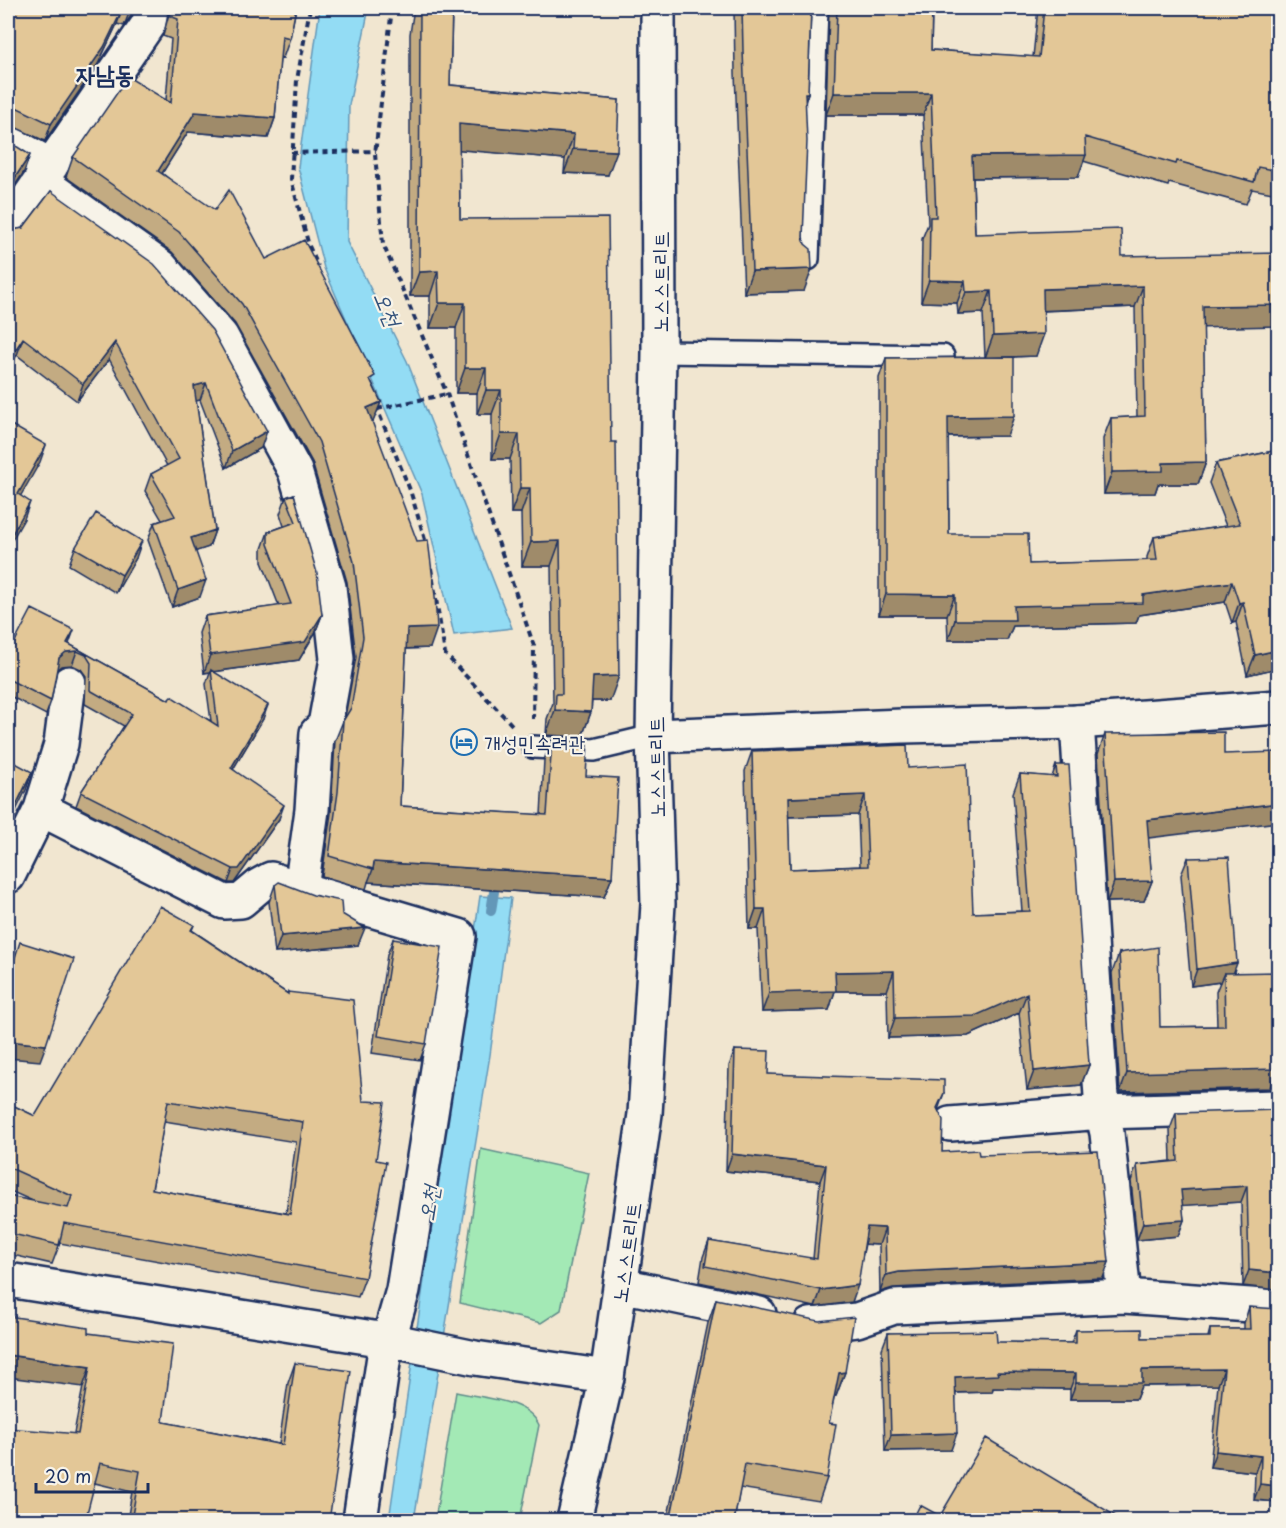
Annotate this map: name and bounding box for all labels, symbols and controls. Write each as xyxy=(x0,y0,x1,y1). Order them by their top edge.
district label: 자남동 xyxy=(76,55,134,91)
street label: 노스스트리트 xyxy=(643,231,675,333)
water label: 오천 xyxy=(367,285,412,333)
street label: 노스스트리트 xyxy=(638,716,672,818)
place label: 개성민속려관 xyxy=(484,726,585,758)
hotel icon: 개성민속려관 xyxy=(449,727,479,757)
water label: 오천 xyxy=(408,1181,446,1223)
street label: 노스스트리트 xyxy=(602,1200,648,1304)
scale bar xyxy=(36,1456,148,1494)
text: 20 m xyxy=(45,1462,91,1489)

